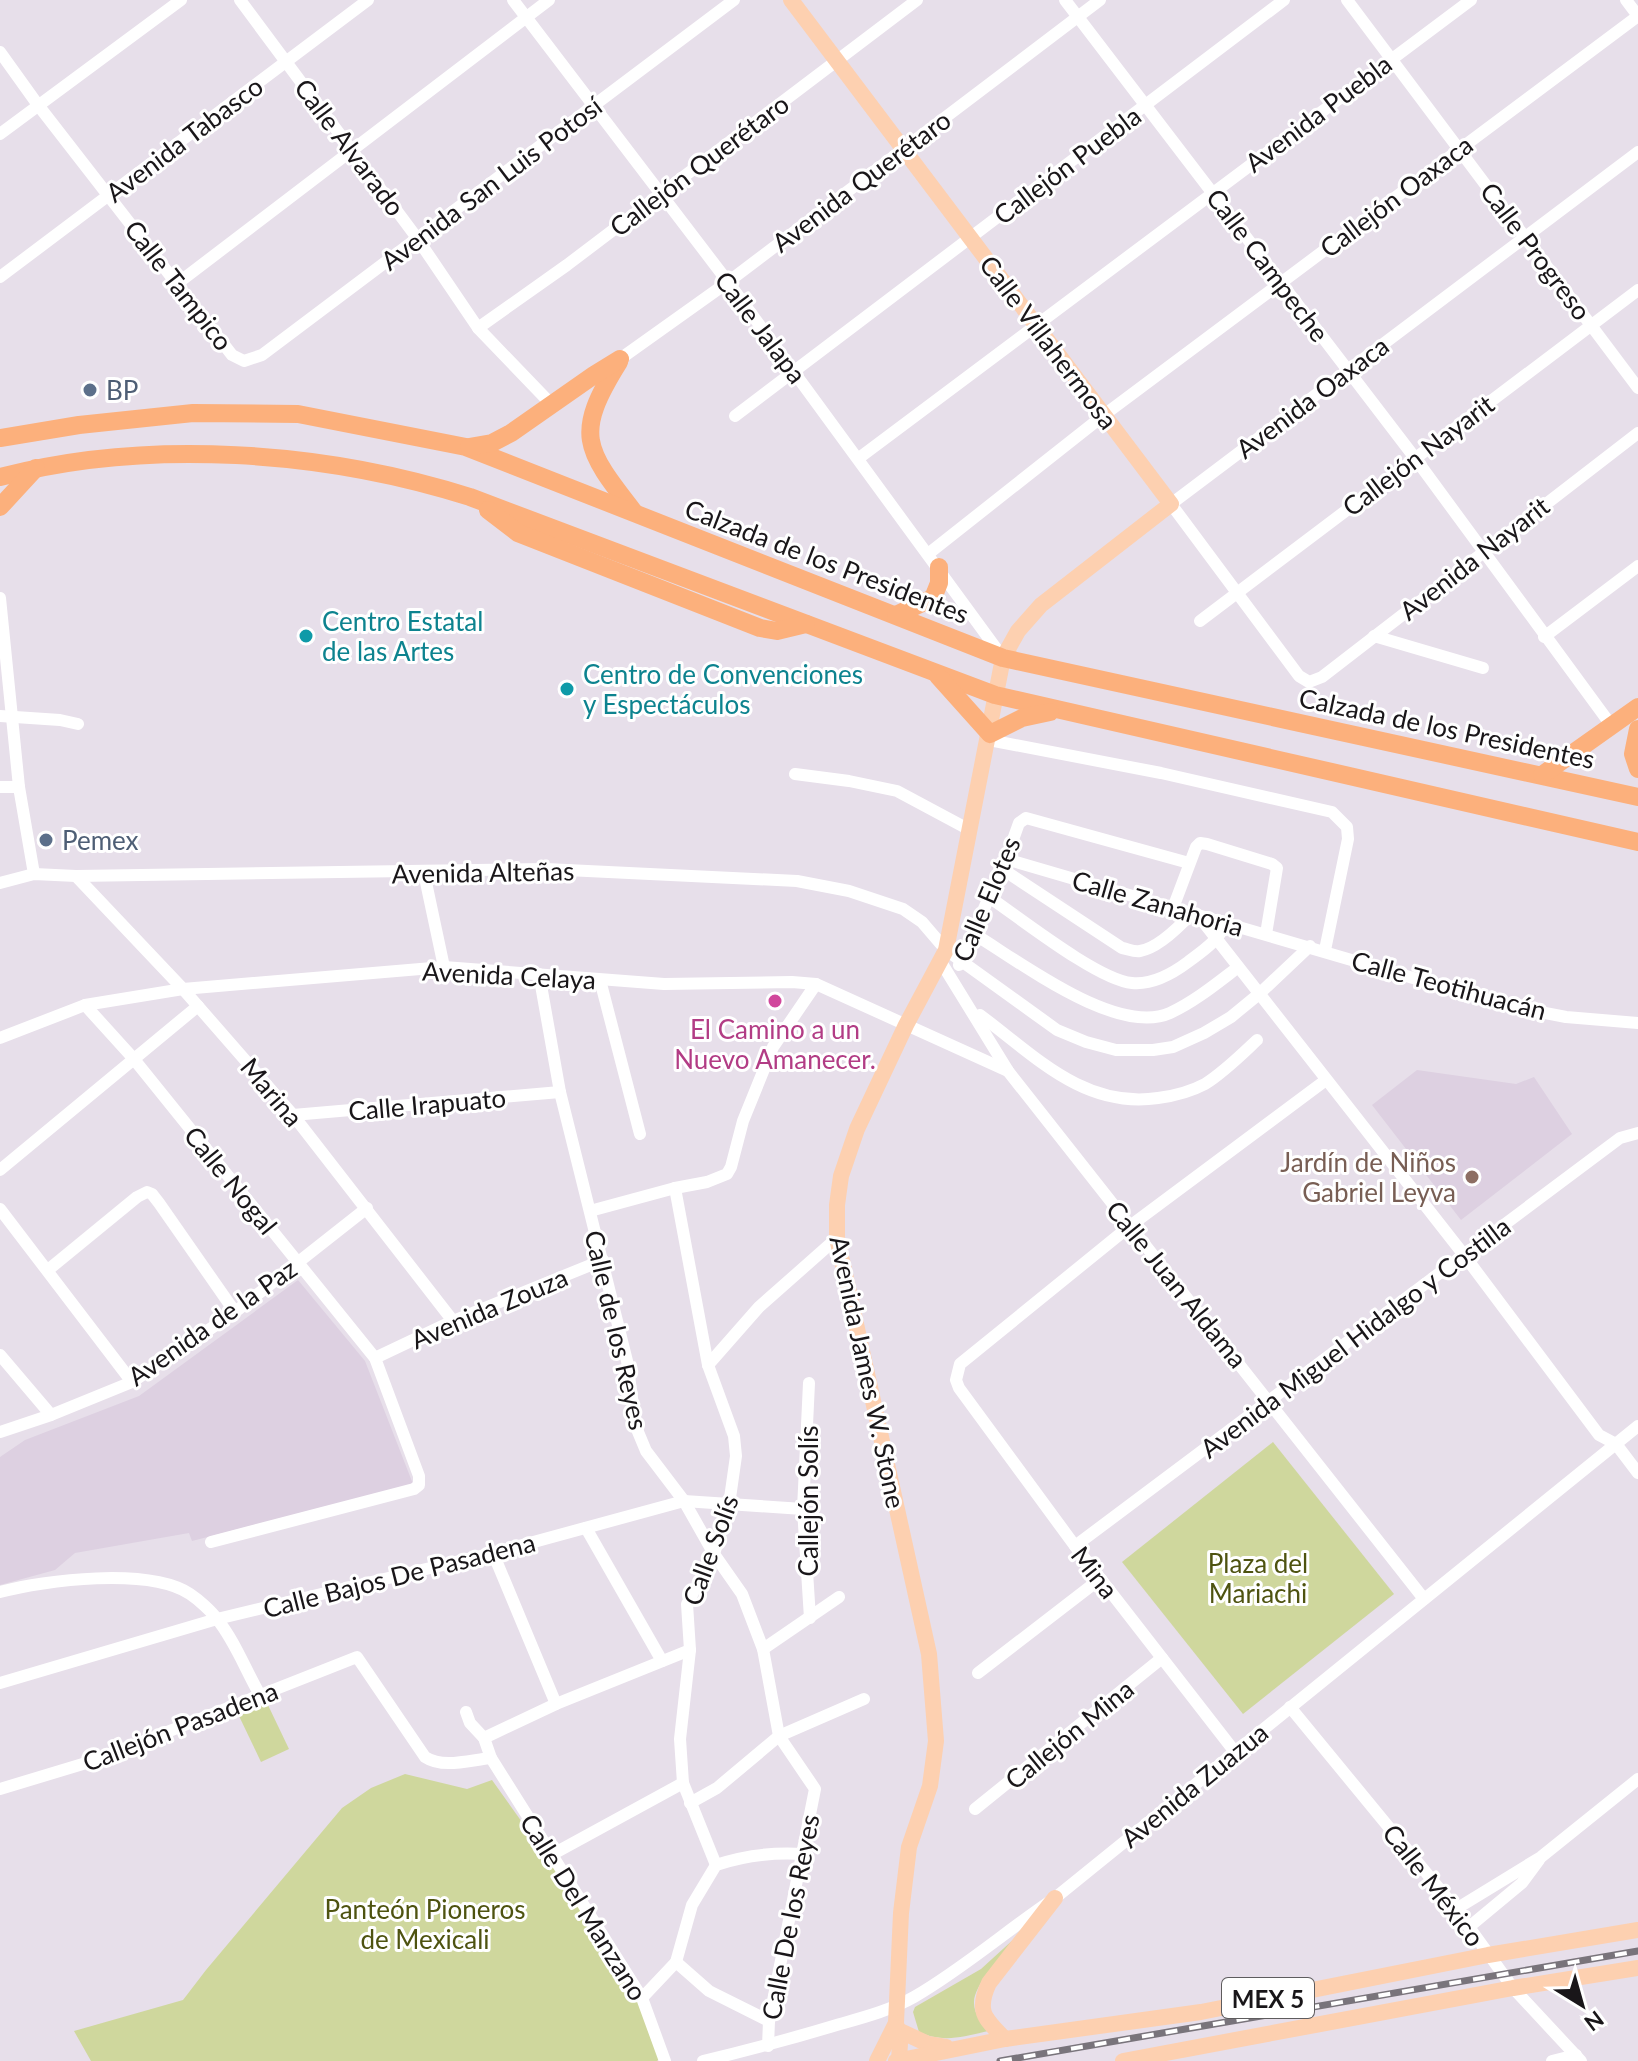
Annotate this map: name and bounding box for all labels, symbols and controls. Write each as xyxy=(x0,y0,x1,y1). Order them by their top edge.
street label: Avenida Puebla xyxy=(1238,47,1398,179)
street label: Avenida Tabasco xyxy=(99,70,269,208)
street label: Calle Alvarado xyxy=(288,72,412,222)
street label: Callejón Querétaro xyxy=(603,87,795,243)
street label: Avenida San Luis Potosí xyxy=(374,89,608,277)
street label: Callejón Puebla xyxy=(987,99,1147,231)
street label: Avenida Querétaro xyxy=(765,103,957,259)
street label: Callejón Oaxaca xyxy=(1313,128,1479,264)
street label: Calle Progreso xyxy=(1474,176,1598,326)
street label: Calle Campeche xyxy=(1200,182,1336,348)
street label: Calle Tampico xyxy=(118,213,240,357)
street label: Calle Villahermosa xyxy=(973,249,1125,435)
street label: Calle Jalapa xyxy=(708,265,814,389)
street label: Avenida Oaxaca xyxy=(1229,329,1395,465)
place label: BP xyxy=(106,374,138,406)
marker: BP xyxy=(81,381,99,399)
street label: Callejón Nayarit xyxy=(1336,387,1501,522)
street label: Avenida Nayarit xyxy=(1393,489,1556,626)
street label: Calzada de los Presidentes xyxy=(681,492,973,630)
place label: Centro Estatal de las Artes xyxy=(322,605,483,667)
marker: Centro Estatal de las Artes xyxy=(297,627,315,645)
place label: Centro de Convenciones y Espectáculos xyxy=(583,658,863,720)
marker: Centro de Convenciones y Espectáculos xyxy=(558,680,576,698)
street label: Calzada de los Presidentes xyxy=(1296,681,1598,775)
place label: Pemex xyxy=(62,824,139,856)
marker: Pemex xyxy=(37,831,55,849)
street label: Calle Elotes xyxy=(945,832,1027,966)
street label: Avenida Alteñas xyxy=(391,854,575,890)
street label: Calle Zanahoria xyxy=(1069,863,1247,943)
street label: Calle Teotihuacán xyxy=(1348,944,1550,1026)
street label: Avenida Celaya xyxy=(421,954,597,996)
marker: El Camino a un Nuevo Amanecer. xyxy=(766,992,784,1010)
place label: El Camino a un Nuevo Amanecer. xyxy=(674,1013,876,1075)
street label: Marina xyxy=(234,1051,310,1133)
street label: Calle Irapuato xyxy=(347,1081,507,1127)
street label: Calle Nogal xyxy=(178,1120,284,1240)
place label: Jardín de Niños Gabriel Leyva xyxy=(1280,1146,1456,1208)
marker: Jardín de Niños Gabriel Leyva xyxy=(1463,1168,1481,1186)
street label: Calle Juan Aldama xyxy=(1100,1194,1254,1374)
street label: Avenida Miguel Hidalgo y Costilla xyxy=(1194,1210,1516,1464)
street label: Calle de los Reyes xyxy=(579,1227,655,1433)
street label: Avenida James W. Stone xyxy=(823,1233,913,1511)
street label: Avenida de la Paz xyxy=(121,1252,303,1392)
street label: Avenida Zouza xyxy=(406,1261,572,1355)
street label: Callejón Solís xyxy=(792,1426,824,1576)
street label: Calle Solís xyxy=(675,1490,745,1610)
street label: Calle Bajos De Pasadena xyxy=(260,1526,538,1624)
street label: Mina xyxy=(1065,1539,1125,1605)
park label: Plaza del Mariachi xyxy=(1208,1547,1308,1609)
street label: Callejón Mina xyxy=(998,1672,1140,1796)
street label: Callejón Pasadena xyxy=(78,1674,282,1778)
street label: Avenida Zuazua xyxy=(1114,1716,1274,1854)
street label: Calle Del Manzano xyxy=(514,1808,654,2006)
street label: Calle De los Reyes xyxy=(754,1812,826,2022)
street label: Calle México xyxy=(1376,1817,1492,1953)
park label: Panteón Pioneros de Mexicali xyxy=(324,1893,526,1955)
north arrow xyxy=(1542,1965,1622,2045)
road number: MEX 5 xyxy=(1222,1978,1314,2018)
text: N xyxy=(1579,2005,1609,2037)

